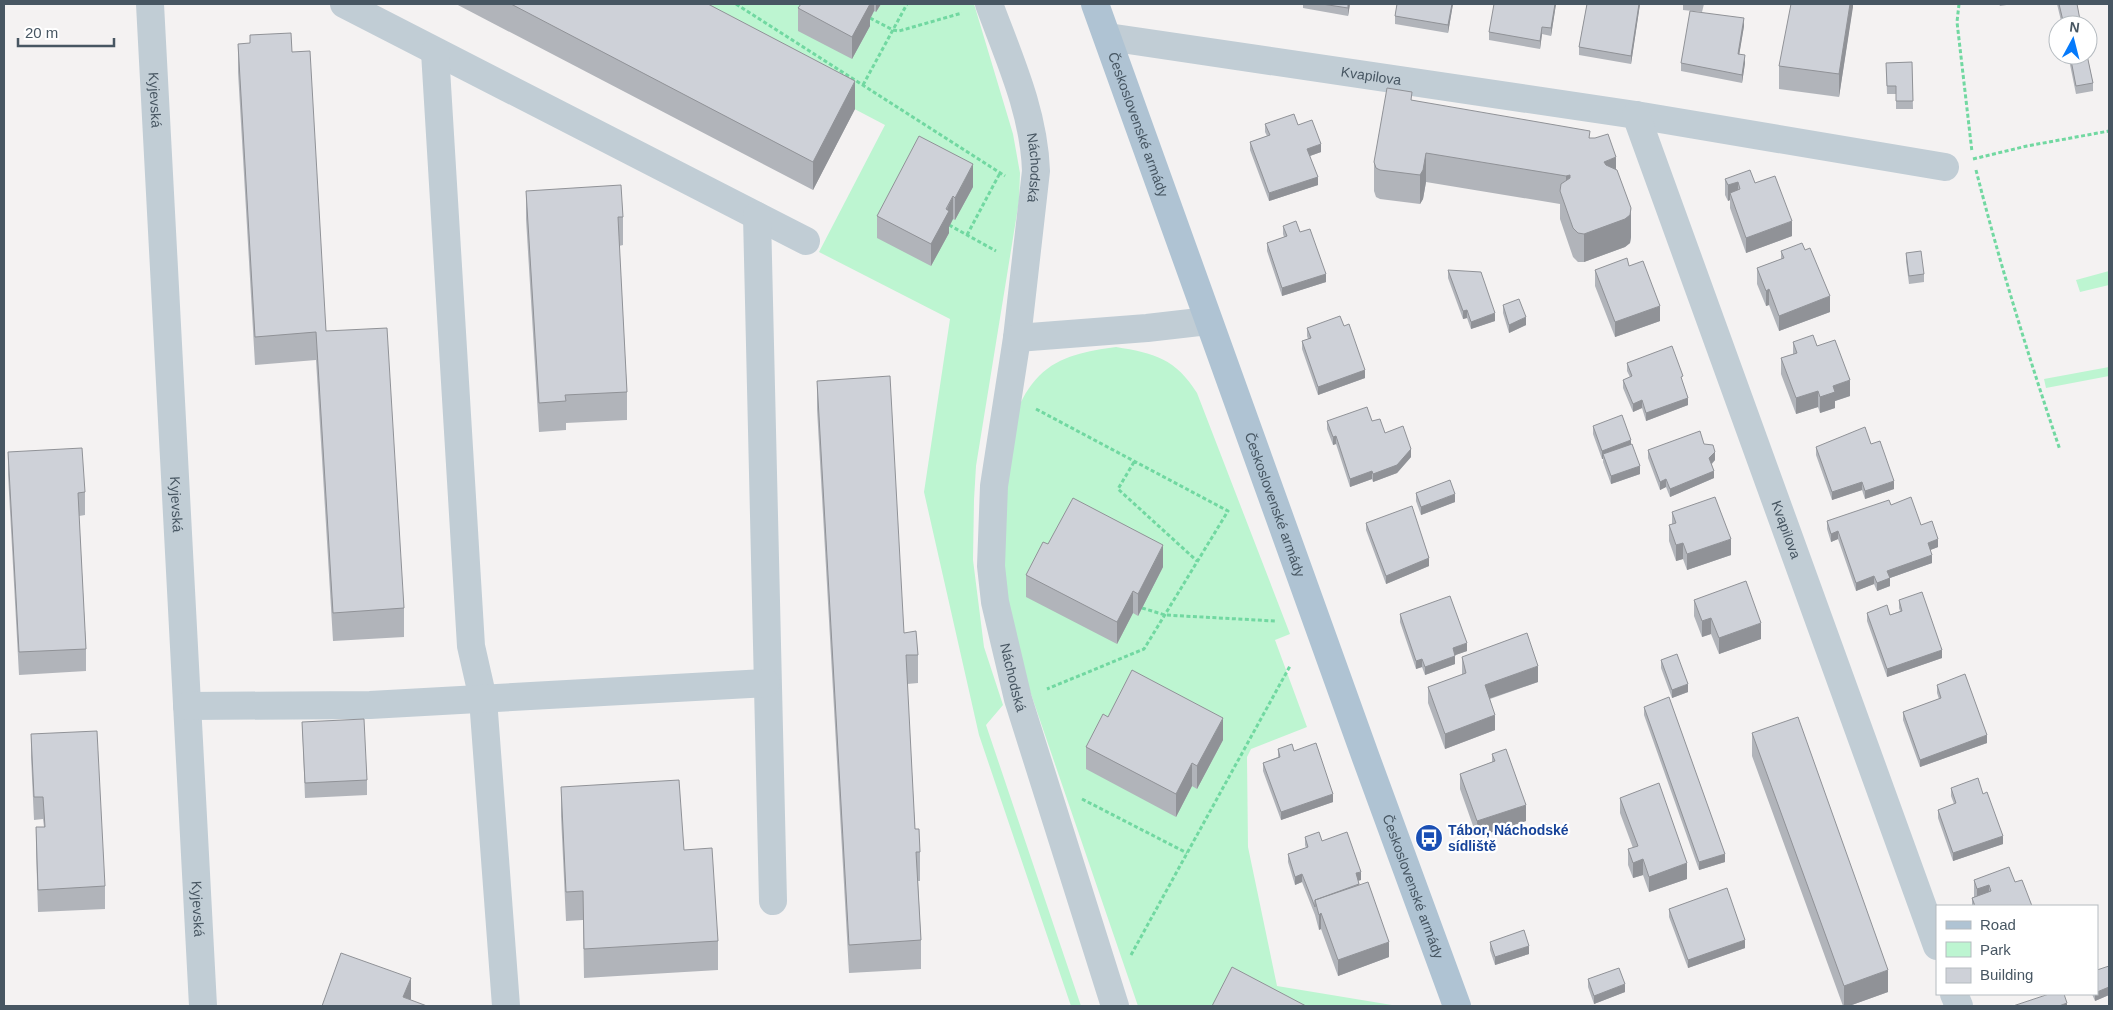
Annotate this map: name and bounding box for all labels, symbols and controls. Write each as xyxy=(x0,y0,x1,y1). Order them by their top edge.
scale bar xyxy=(18,15,114,47)
north arrow xyxy=(2048,15,2098,65)
text: N xyxy=(2069,19,2081,36)
text: 20 m xyxy=(25,24,58,41)
street label: Československé armády xyxy=(1105,50,1172,199)
street label: Kvapilova xyxy=(1340,64,1403,88)
street label: Kyjevská xyxy=(146,71,165,128)
street label: Náchodská xyxy=(1024,132,1044,204)
street label: Československé armády xyxy=(1242,430,1308,579)
street label: Kyjevská xyxy=(167,476,186,533)
street label: Kvapilova xyxy=(1768,498,1804,561)
street label: Náchodská xyxy=(997,641,1030,714)
street label: Československé armády xyxy=(1379,812,1447,961)
place label: Tábor, Náchodské sídliště xyxy=(1448,822,1569,854)
bus stop icon: Tábor, Náchodské sídliště xyxy=(1414,823,1444,853)
street label: Kyjevská xyxy=(188,880,207,937)
legend xyxy=(1936,905,2098,995)
text: Road xyxy=(1980,916,2016,933)
text: Park xyxy=(1980,941,2011,958)
text: Building xyxy=(1980,966,2033,983)

